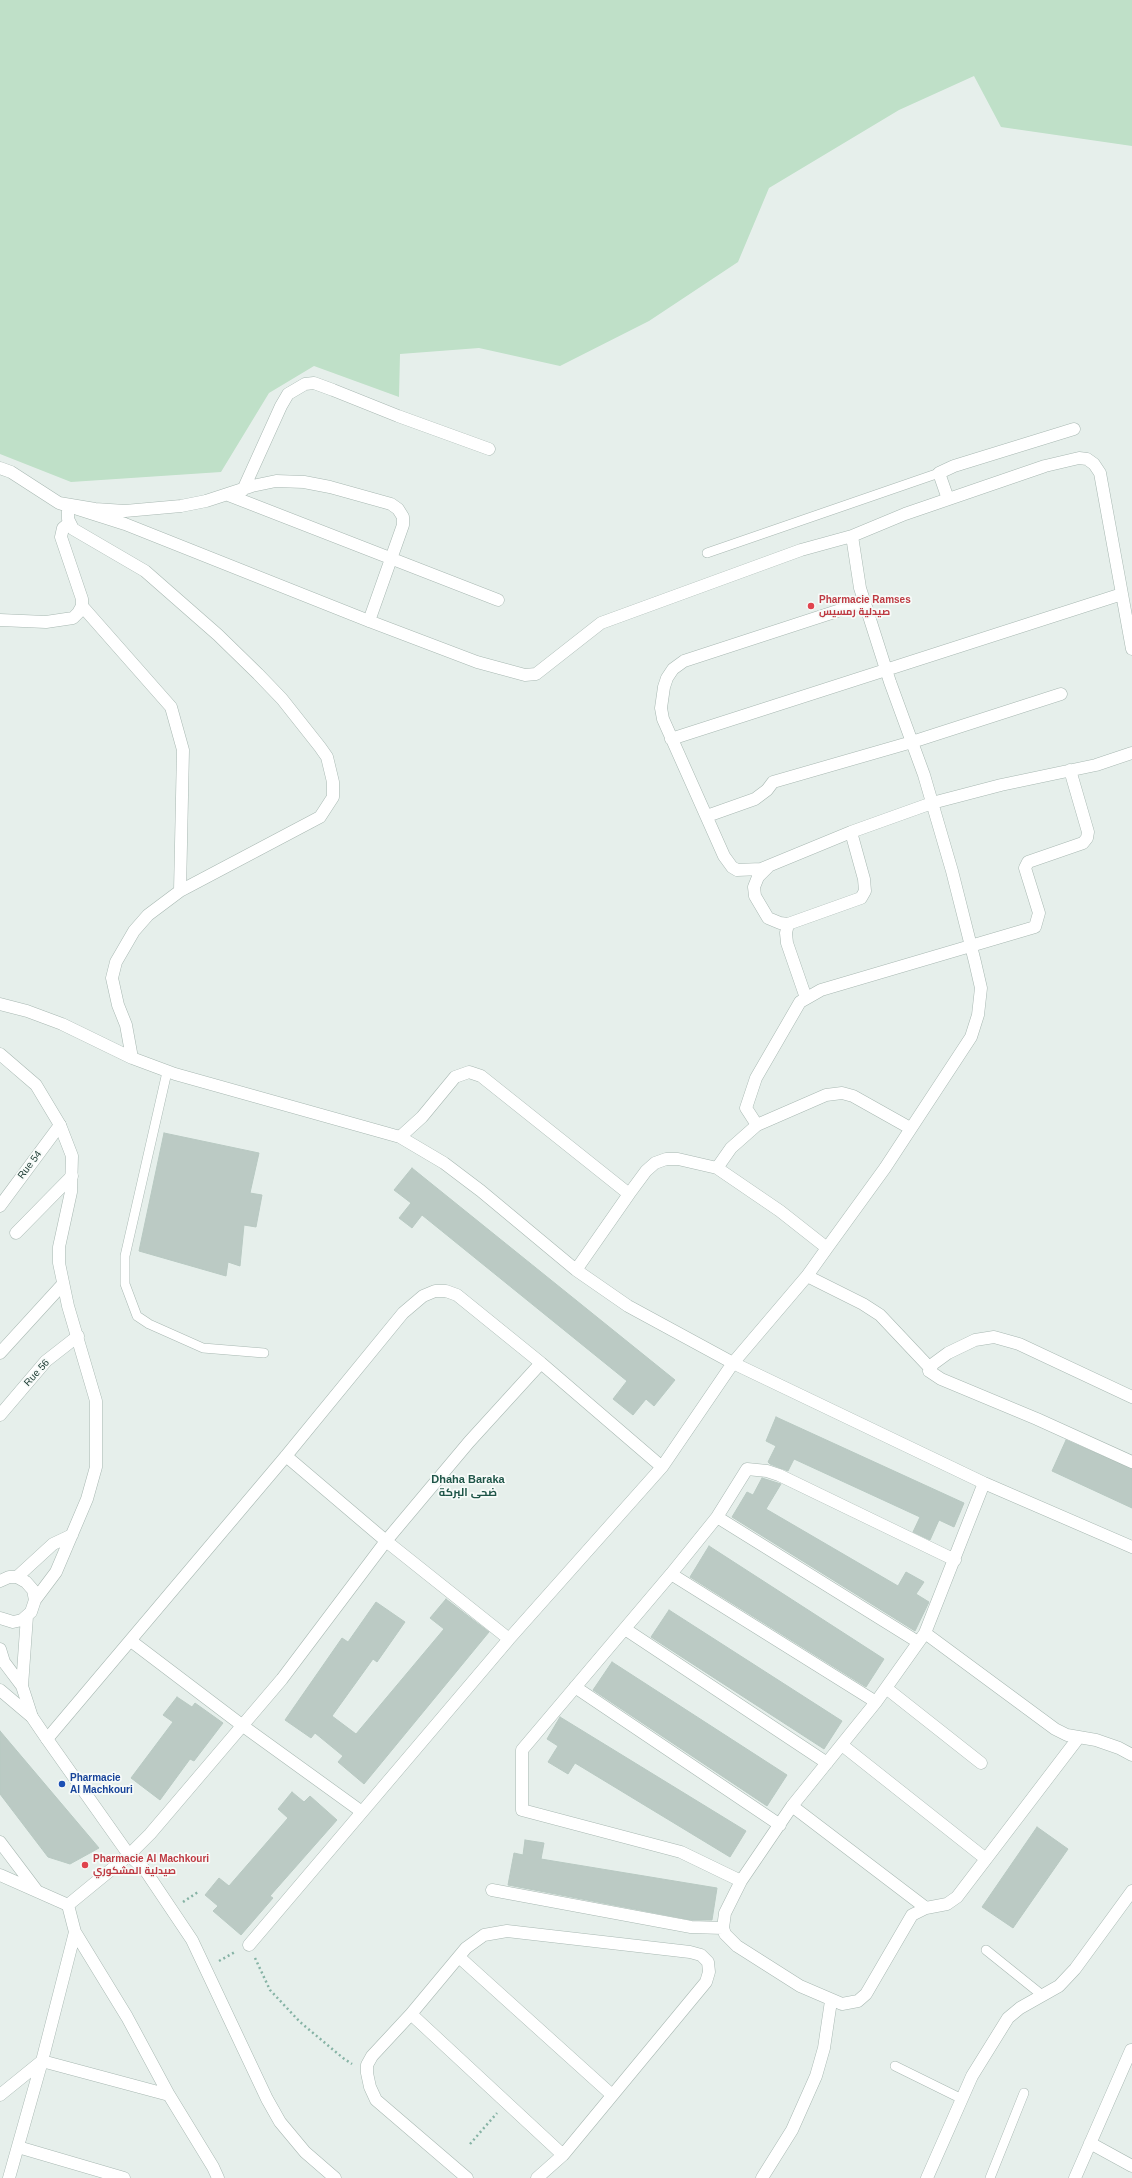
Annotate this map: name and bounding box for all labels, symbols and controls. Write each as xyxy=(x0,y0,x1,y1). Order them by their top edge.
place label: Pharmacie Ramses صيدلية رمسيس xyxy=(819,594,911,618)
marker: Pharmacie Ramses صيدلية رمسيس xyxy=(806,601,816,611)
street label: Rue 54 xyxy=(16,1149,44,1181)
street label: Rue 56 xyxy=(22,1357,52,1389)
district label: Dhaha Baraka ضحى البركة xyxy=(431,1473,505,1499)
place label: Pharmacie Al Machkouri xyxy=(70,1772,133,1796)
marker: Pharmacie Al Machkouri xyxy=(57,1779,67,1789)
place label: Pharmacie Al Machkouri صيدلية المشكوري xyxy=(93,1853,209,1876)
marker: Pharmacie Al Machkouri صيدلية المشكوري xyxy=(80,1860,90,1870)

